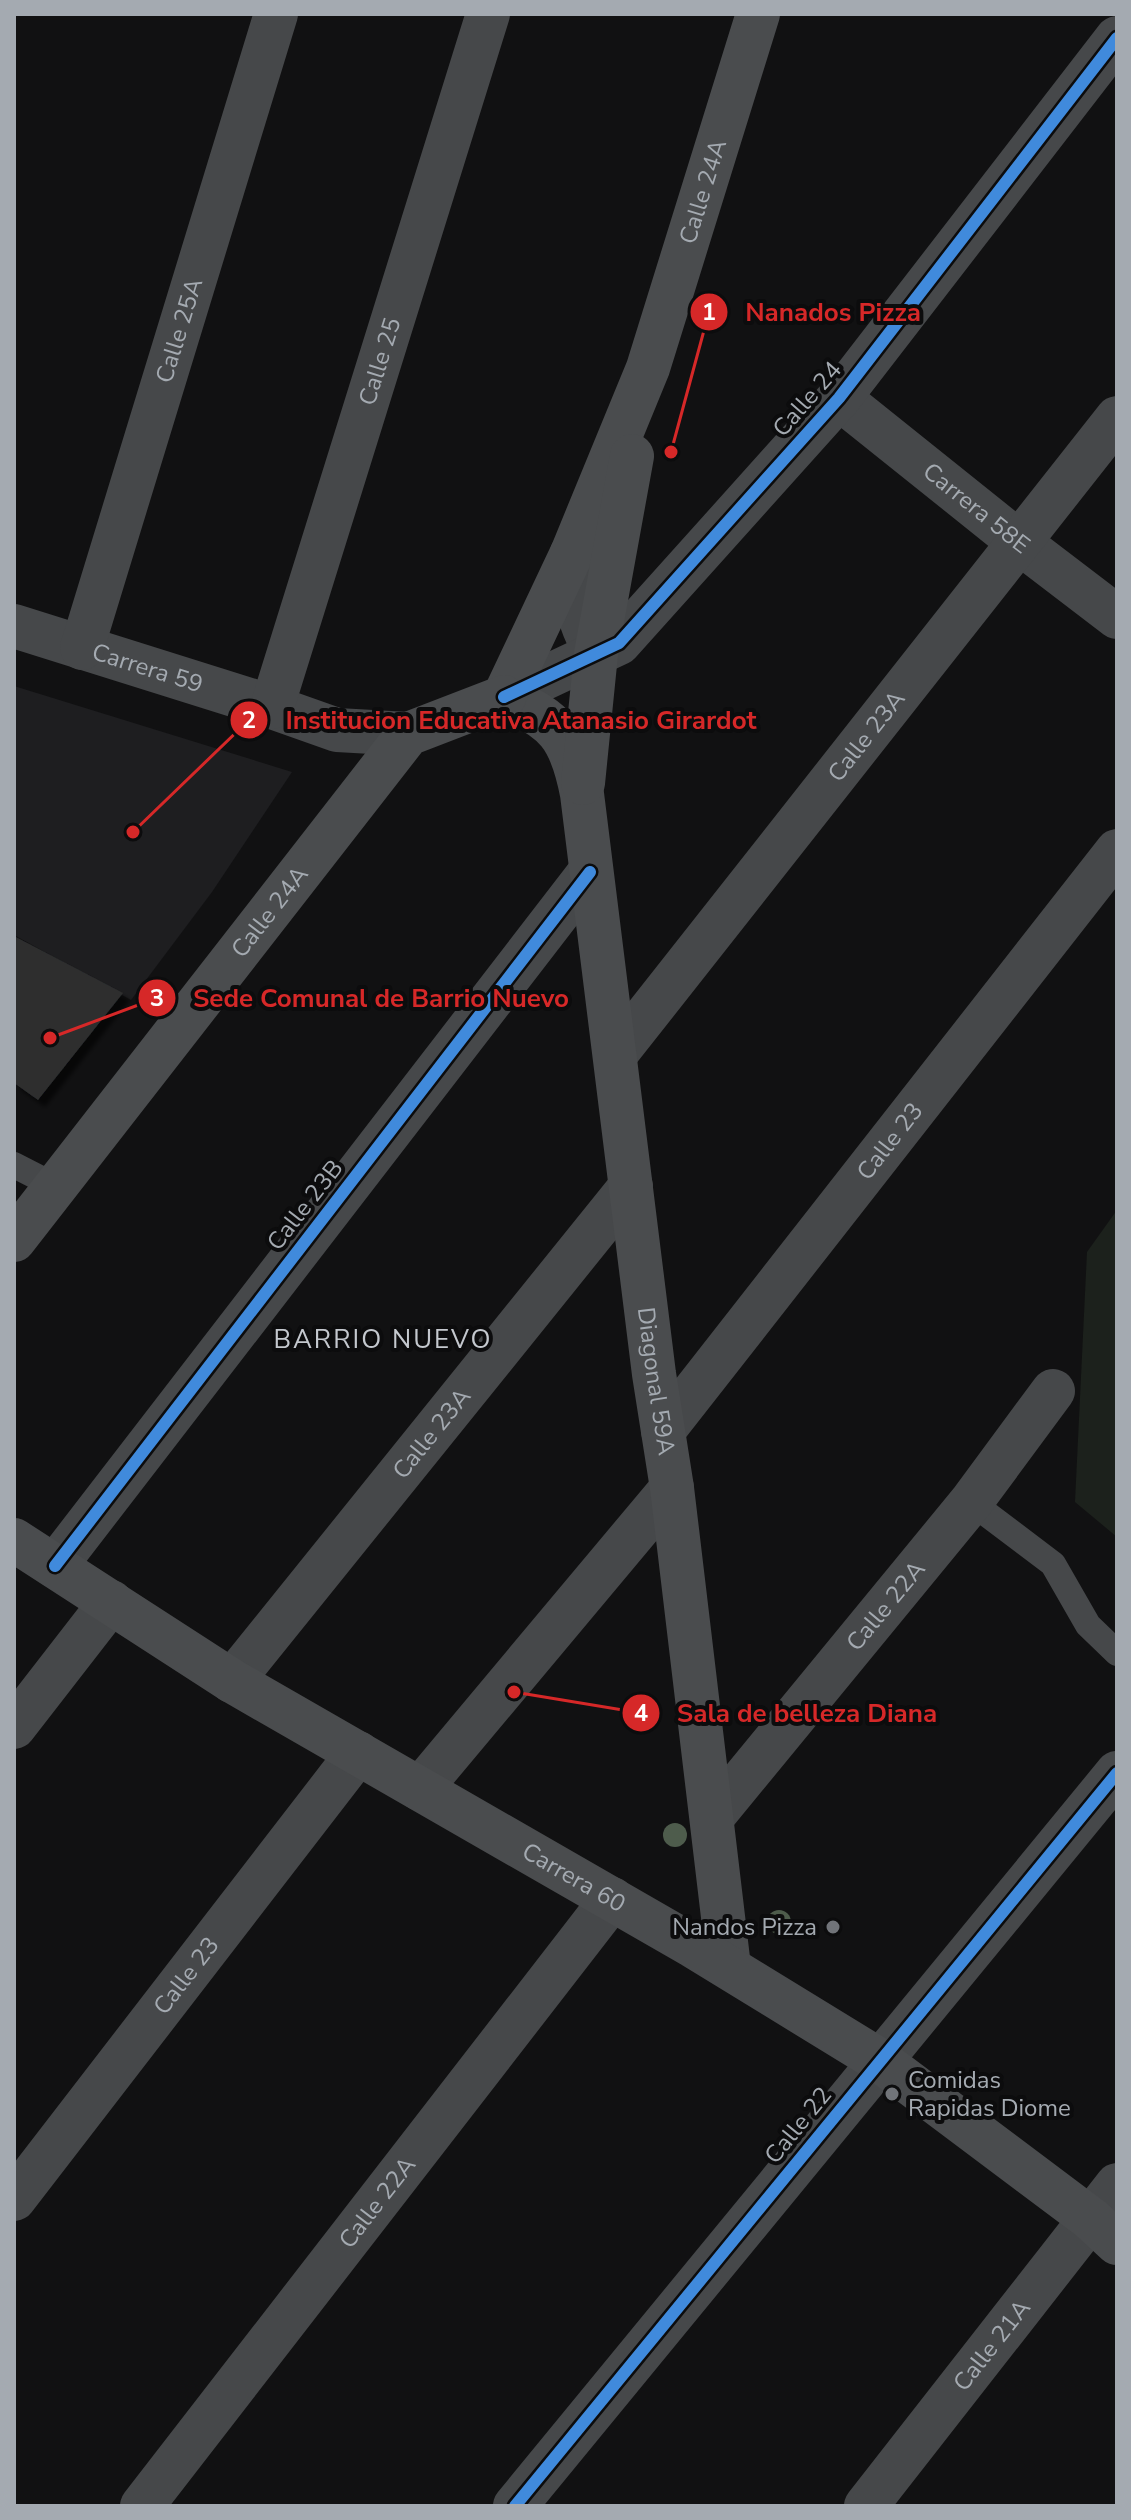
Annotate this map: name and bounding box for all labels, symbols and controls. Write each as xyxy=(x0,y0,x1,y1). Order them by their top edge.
street label: Calle 24A xyxy=(672,135,734,248)
street label: Calle 25A xyxy=(148,274,210,387)
callout: Nanados Pizza xyxy=(689,287,937,337)
text: Nanados Pizza xyxy=(745,295,921,330)
text: 1 xyxy=(702,296,716,328)
street label: Calle 25 xyxy=(351,314,408,409)
street label: Calle 24 xyxy=(765,354,849,444)
street label: Carrera 58E xyxy=(916,455,1036,561)
street label: Carrera 59 xyxy=(88,636,207,700)
street label: Calle 23A xyxy=(820,683,913,788)
callout: Institucion Educativa Atanasio Girardot xyxy=(229,695,772,745)
text: Institucion Educativa Atanasio Girardot xyxy=(285,703,758,738)
text: 2 xyxy=(242,704,256,736)
street label: Calle 24A xyxy=(224,859,316,964)
callout: Sede Comunal de Barrio Nuevo xyxy=(137,973,585,1023)
text: Sede Comunal de Barrio Nuevo xyxy=(193,981,569,1016)
text: 3 xyxy=(150,982,164,1014)
street label: Calle 23 xyxy=(849,1096,930,1187)
street label: Calle 23B xyxy=(260,1153,350,1257)
street label: Diagonal 59A xyxy=(630,1305,683,1458)
district label: BARRIO NUEVO xyxy=(274,1322,492,1357)
street label: Calle 23A xyxy=(385,1381,478,1485)
street label: Calle 22A xyxy=(839,1554,933,1658)
callout: Sala de belleza Diana xyxy=(621,1688,953,1738)
text: Sala de belleza Diana xyxy=(677,1696,937,1731)
text: 4 xyxy=(634,1697,648,1729)
street label: Carrera 60 xyxy=(516,1835,632,1920)
place label: Nandos Pizza xyxy=(672,1911,817,1943)
marker: Nandos Pizza xyxy=(824,1918,842,1936)
street label: Calle 23 xyxy=(146,1930,226,2021)
place label: Comidas Rapidas Diome xyxy=(908,2064,1071,2124)
street label: Calle 22 xyxy=(757,2080,839,2170)
marker: Comidas Rapidas Diome xyxy=(883,2085,901,2103)
street label: Calle 22A xyxy=(331,2150,423,2255)
street label: Calle 21A xyxy=(946,2293,1038,2398)

